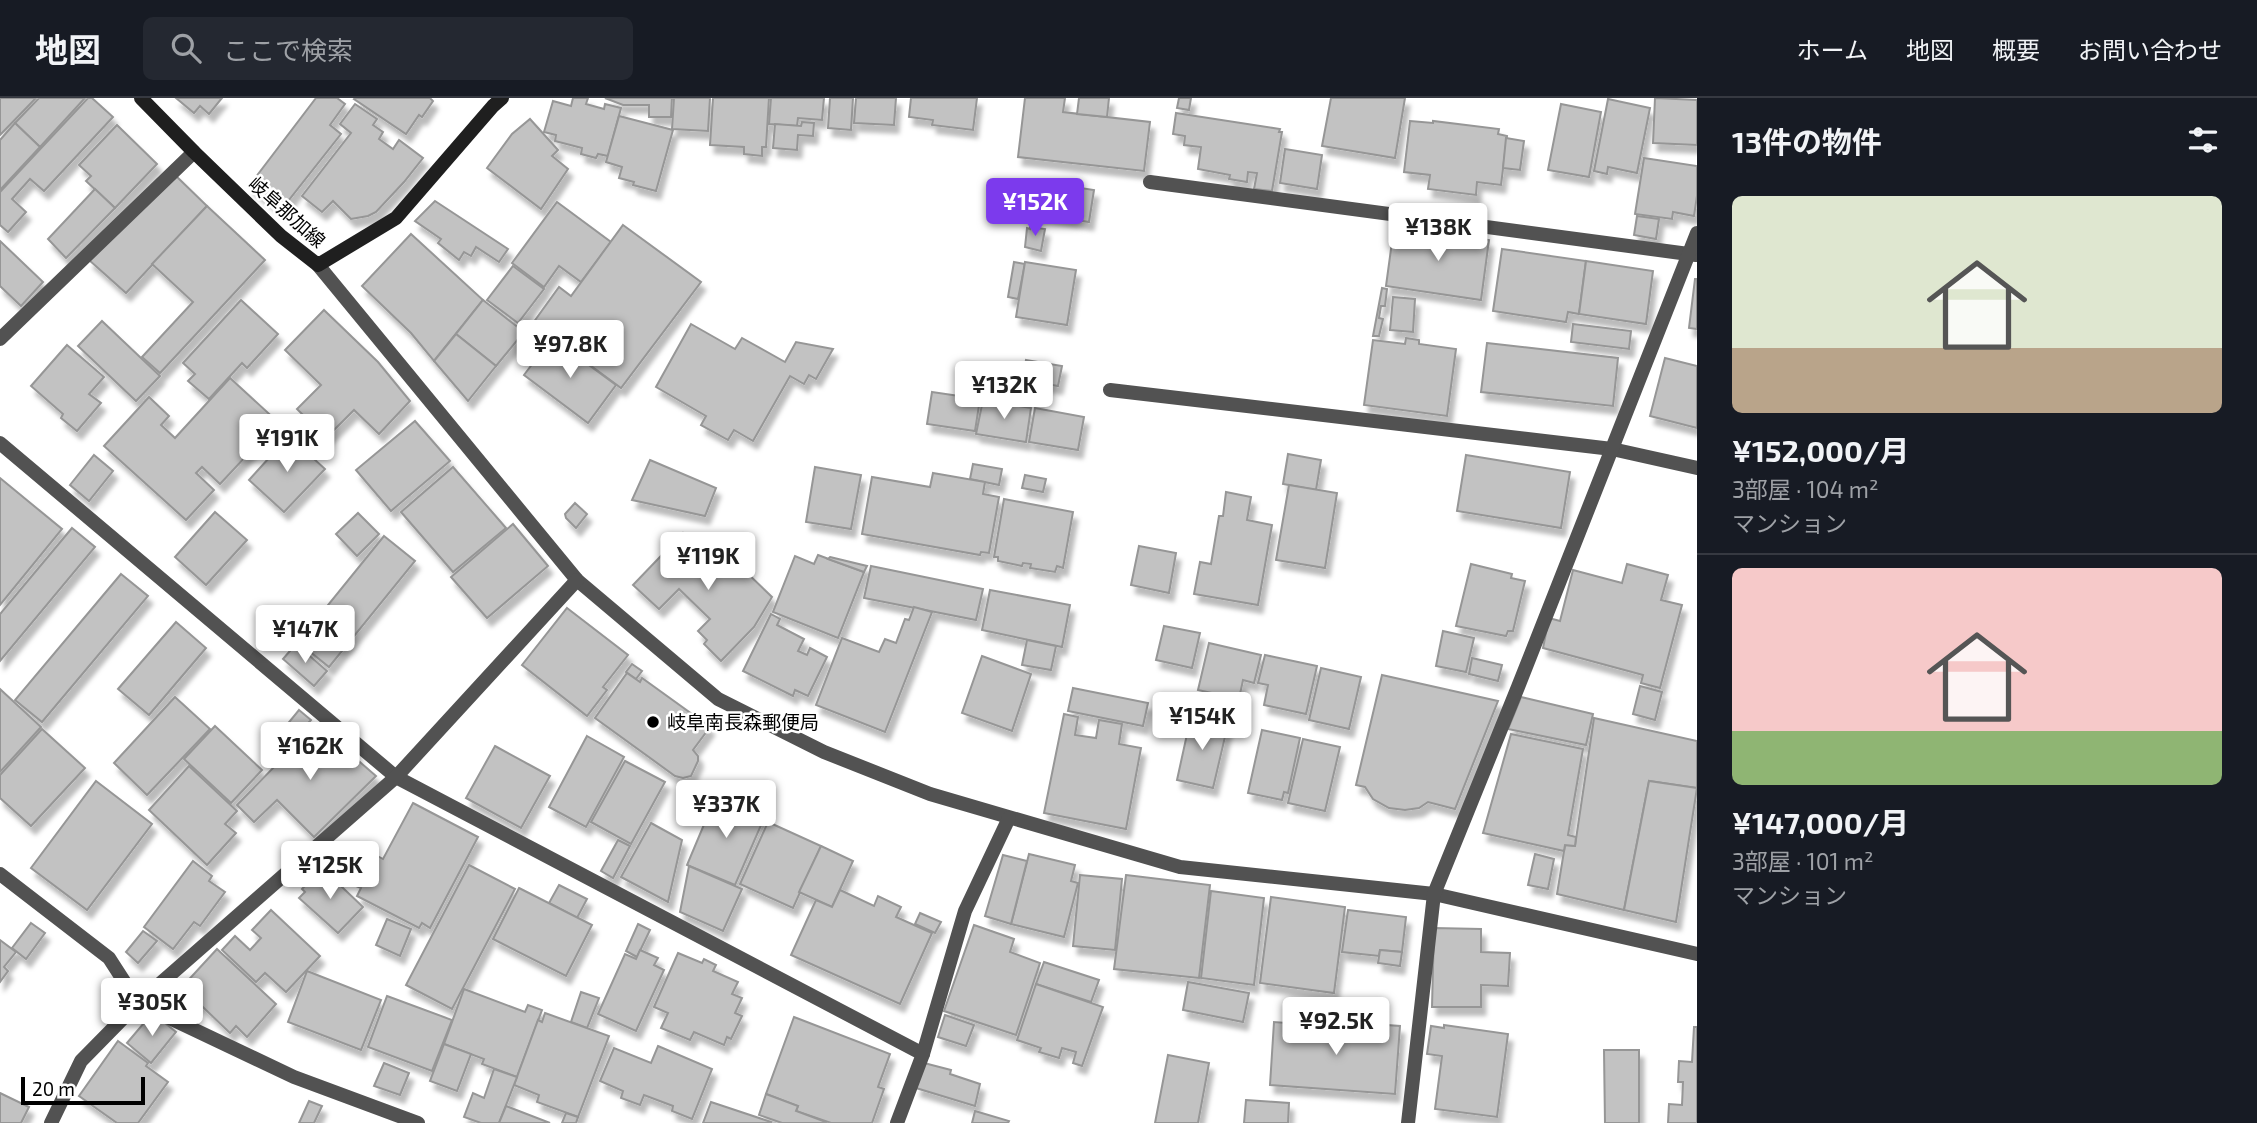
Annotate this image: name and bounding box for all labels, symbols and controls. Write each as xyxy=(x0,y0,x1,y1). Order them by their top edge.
search box xyxy=(143,17,633,80)
text: 地図 xyxy=(35,29,101,69)
icon: search xyxy=(167,29,205,67)
text: ここで検索 xyxy=(223,34,353,65)
text: ホーム xyxy=(1797,35,1868,64)
text: 地図 xyxy=(1906,35,1954,64)
text: 概要 xyxy=(1992,35,2040,64)
text: お問い合わせ xyxy=(2078,35,2222,64)
icon: filters xyxy=(2184,121,2222,159)
text: 13件の物件 xyxy=(1732,123,1882,159)
street label: 岐阜那加線 xyxy=(244,171,330,252)
pin: ¥152K xyxy=(986,178,1084,238)
text: ¥152K xyxy=(1002,187,1068,215)
pin: ¥138K xyxy=(1389,204,1487,263)
text: ¥138K xyxy=(1404,212,1472,240)
icon: home xyxy=(1914,242,2040,368)
pin: ¥97.8K xyxy=(513,320,627,380)
text: ¥97.8K xyxy=(533,329,607,357)
pin: ¥132K xyxy=(955,362,1053,421)
text: ¥132K xyxy=(971,370,1037,398)
pin: ¥191K xyxy=(238,414,336,474)
text: ¥191K xyxy=(255,423,319,451)
text: ¥152,000/月 xyxy=(1732,432,1910,468)
text: 3部屋 · 104 m² xyxy=(1732,475,1878,503)
text: マンション xyxy=(1732,509,1847,537)
pin: ¥119K xyxy=(659,532,757,592)
text: ¥119K xyxy=(676,541,740,569)
pin: ¥147K xyxy=(256,606,354,665)
text: ¥147K xyxy=(272,614,338,642)
icon: home xyxy=(1914,614,2040,740)
pin: ¥154K xyxy=(1153,692,1251,752)
text: ¥154K xyxy=(1168,701,1236,729)
place label: 岐阜南長森郵便局 xyxy=(667,710,819,733)
marker: 岐阜南長森郵便局 xyxy=(645,714,661,730)
pin: ¥162K xyxy=(261,722,359,782)
text: ¥162K xyxy=(277,731,343,759)
pin: ¥337K xyxy=(677,780,775,840)
text: ¥337K xyxy=(692,789,760,817)
text: ¥147,000/月 xyxy=(1732,804,1909,840)
pin: ¥125K xyxy=(281,842,379,901)
text: 3部屋 · 101 m² xyxy=(1732,847,1873,875)
text: ¥125K xyxy=(297,850,363,878)
text: マンション xyxy=(1732,881,1847,909)
pin: ¥305K xyxy=(103,978,201,1038)
text: ¥305K xyxy=(117,987,187,1015)
pin: ¥92.5K xyxy=(1279,998,1393,1057)
text: ¥92.5K xyxy=(1298,1006,1374,1034)
scale bar xyxy=(21,1074,145,1106)
text: 20 m xyxy=(32,1077,75,1100)

